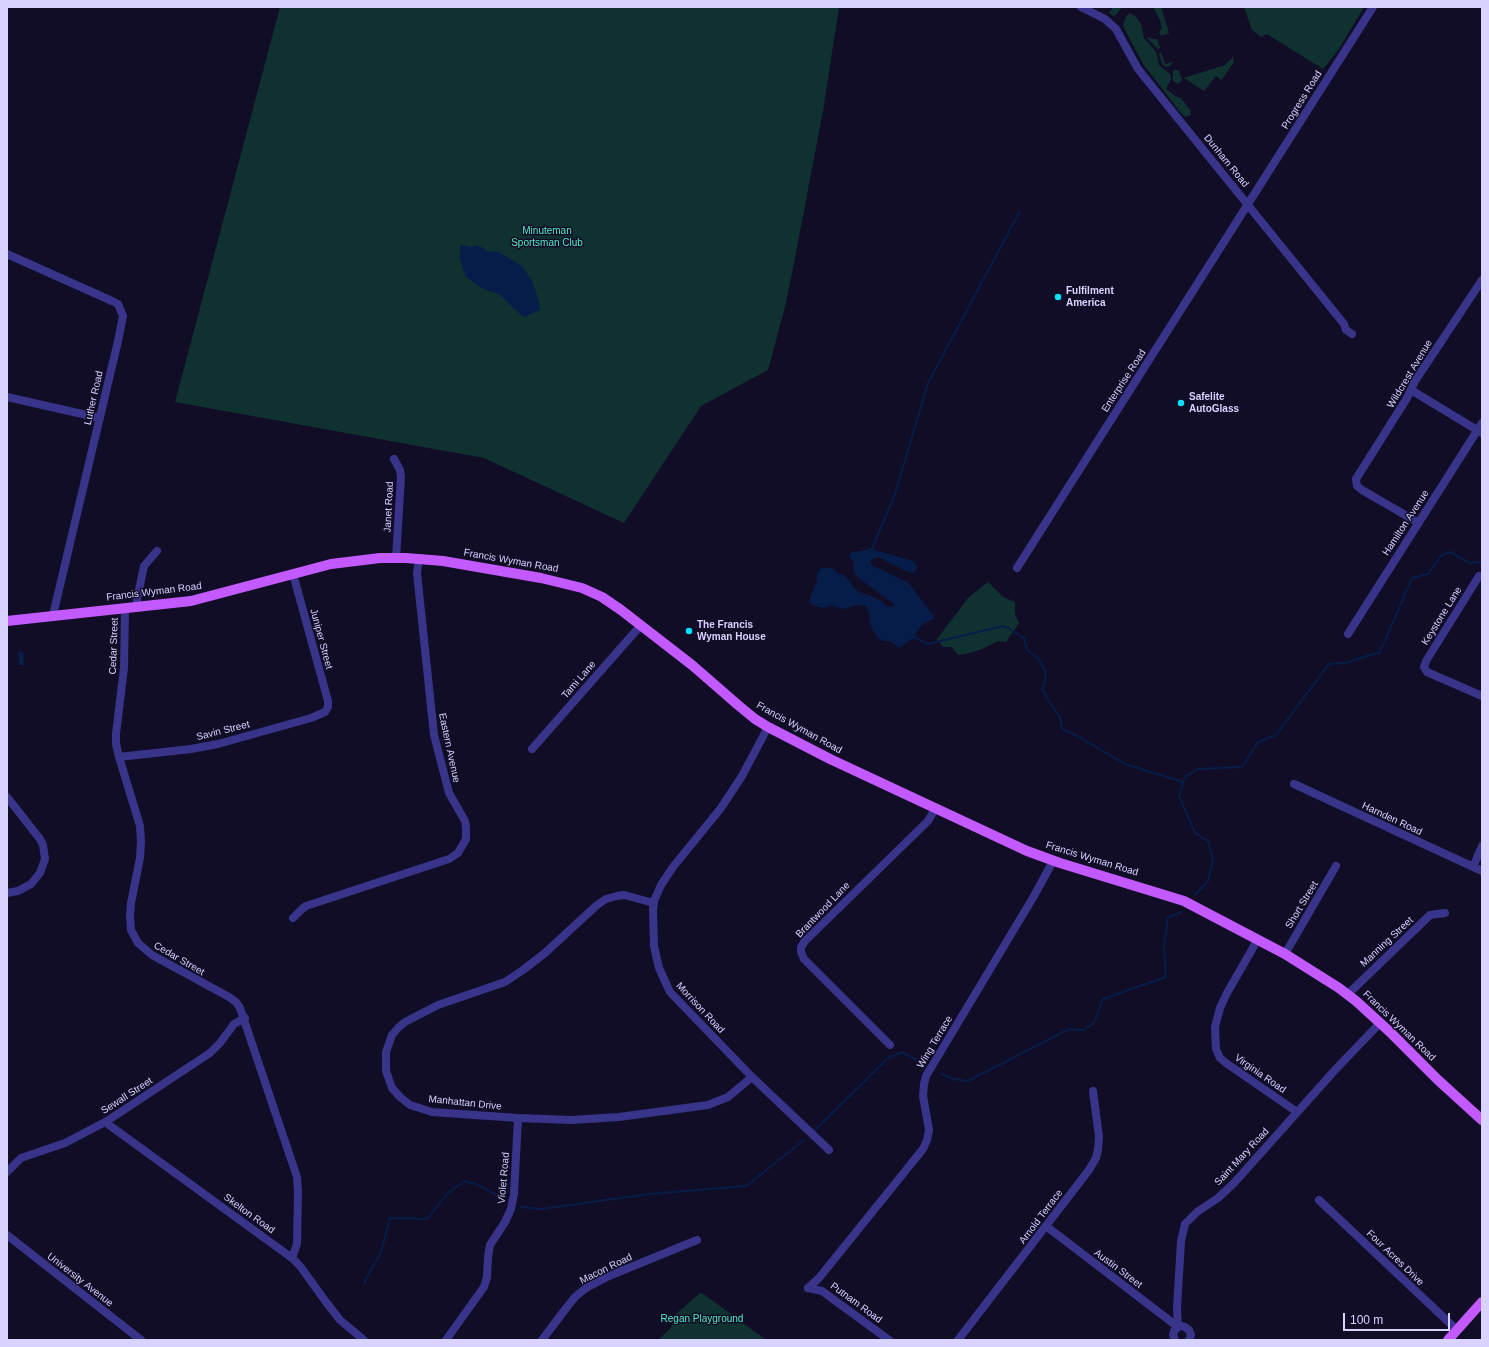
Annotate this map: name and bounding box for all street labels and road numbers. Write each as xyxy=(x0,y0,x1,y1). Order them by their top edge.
street label: Progress Road xyxy=(1279,69,1325,131)
street label: Dunham Road xyxy=(1201,132,1251,190)
street label: Wildcrest Avenue xyxy=(1385,338,1435,410)
street label: Enterprise Road xyxy=(1099,347,1149,415)
street label: Luther Road xyxy=(82,370,106,426)
street label: Janet Road xyxy=(382,481,396,533)
street label: Hamilton Avenue xyxy=(1380,488,1432,558)
street label: Francis Wyman Road xyxy=(463,547,559,575)
street label: Francis Wyman Road xyxy=(106,580,202,604)
street label: Keystone Lane xyxy=(1419,585,1465,647)
street label: Juniper Street xyxy=(307,607,335,671)
street label: Cedar Street xyxy=(107,617,121,675)
street label: Tami Lane xyxy=(559,659,599,701)
street label: Francis Wyman Road xyxy=(754,699,844,757)
street label: Eastern Avenue xyxy=(436,712,462,784)
street label: Savin Street xyxy=(195,719,251,743)
street label: Harnden Road xyxy=(1360,800,1424,838)
street label: Francis Wyman Road xyxy=(1044,839,1140,879)
street label: Short Street xyxy=(1283,879,1321,931)
street label: Brantwood Lane xyxy=(793,880,853,940)
street label: Manning Street xyxy=(1358,914,1416,970)
street label: Cedar Street xyxy=(151,940,207,978)
street label: Morrison Road xyxy=(673,980,727,1036)
street label: Francis Wyman Road xyxy=(1360,988,1438,1064)
street label: Wing Terrace xyxy=(915,1014,955,1070)
street label: Virginia Road xyxy=(1232,1052,1288,1096)
street label: Sewall Street xyxy=(99,1075,155,1117)
street label: Manhattan Drive xyxy=(428,1093,502,1113)
street label: Saint Mary Road xyxy=(1212,1126,1272,1188)
street label: Violet Road xyxy=(496,1152,512,1204)
street label: Arnold Terrace xyxy=(1017,1187,1065,1247)
street label: Skelton Road xyxy=(221,1192,277,1236)
street label: Four Acres Drive xyxy=(1364,1228,1426,1288)
street label: Austin Street xyxy=(1092,1247,1144,1291)
street label: University Avenue xyxy=(45,1251,115,1309)
street label: Macon Road xyxy=(578,1251,634,1287)
street label: Putnam Road xyxy=(828,1280,884,1326)

